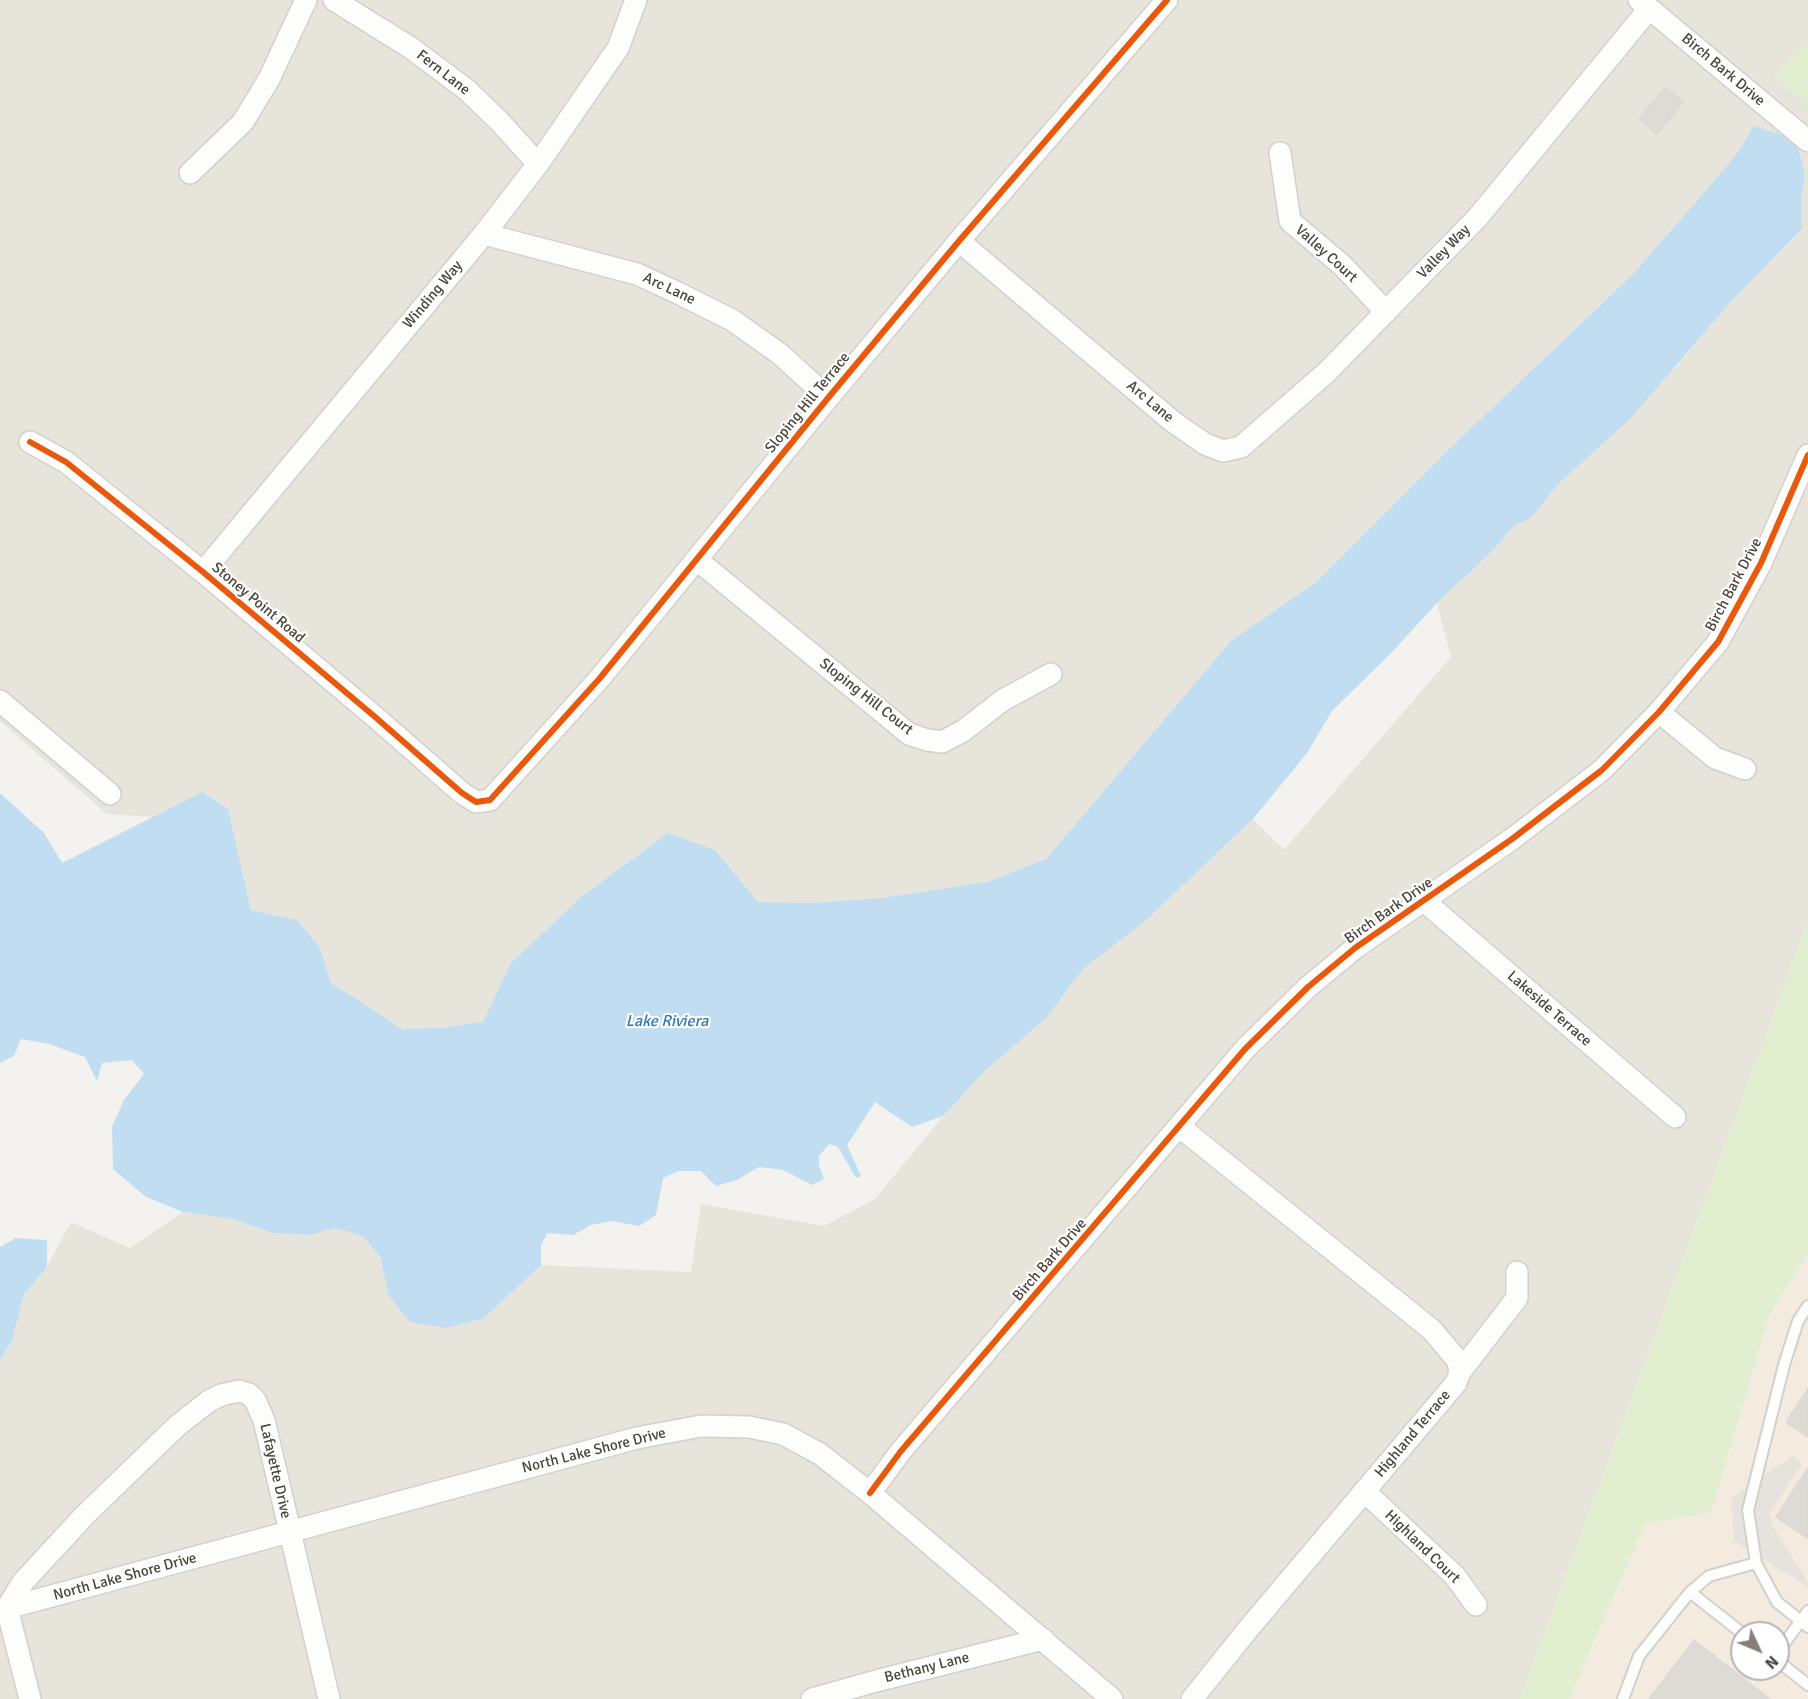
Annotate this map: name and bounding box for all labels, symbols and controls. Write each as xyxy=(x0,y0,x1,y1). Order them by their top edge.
street label: Birch Bark Drive xyxy=(1678,30,1768,110)
street label: Fern Lane xyxy=(413,47,473,99)
street label: Valley Court xyxy=(1291,221,1361,287)
street label: Valley Way xyxy=(1414,221,1474,283)
street label: Winding Way xyxy=(399,257,467,333)
street label: Arc Lane xyxy=(640,269,698,309)
street label: Sloping Hill Terrace xyxy=(762,349,854,457)
street label: Arc Lane xyxy=(1123,377,1177,427)
street label: Birch Bark Drive xyxy=(1702,535,1766,635)
street label: Stoney Point Road xyxy=(208,559,308,647)
street label: Sloping Hill Court xyxy=(816,655,916,739)
street label: Birch Bark Drive xyxy=(1341,874,1437,948)
street label: Lakeside Terrace xyxy=(1503,967,1595,1051)
water label: Lake Riviera xyxy=(626,1012,708,1032)
street label: Birch Bark Drive xyxy=(1009,1215,1091,1305)
street label: Highland Terrace xyxy=(1371,1387,1455,1481)
street label: Lafayette Drive xyxy=(255,1422,295,1520)
street label: North Lake Shore Drive xyxy=(520,1424,668,1478)
street label: Highland Court xyxy=(1381,1507,1463,1587)
street label: North Lake Shore Drive xyxy=(51,1549,199,1605)
north arrow xyxy=(1730,1621,1790,1681)
street label: Bethany Lane xyxy=(883,1649,971,1687)
text: N xyxy=(1760,1651,1783,1673)

